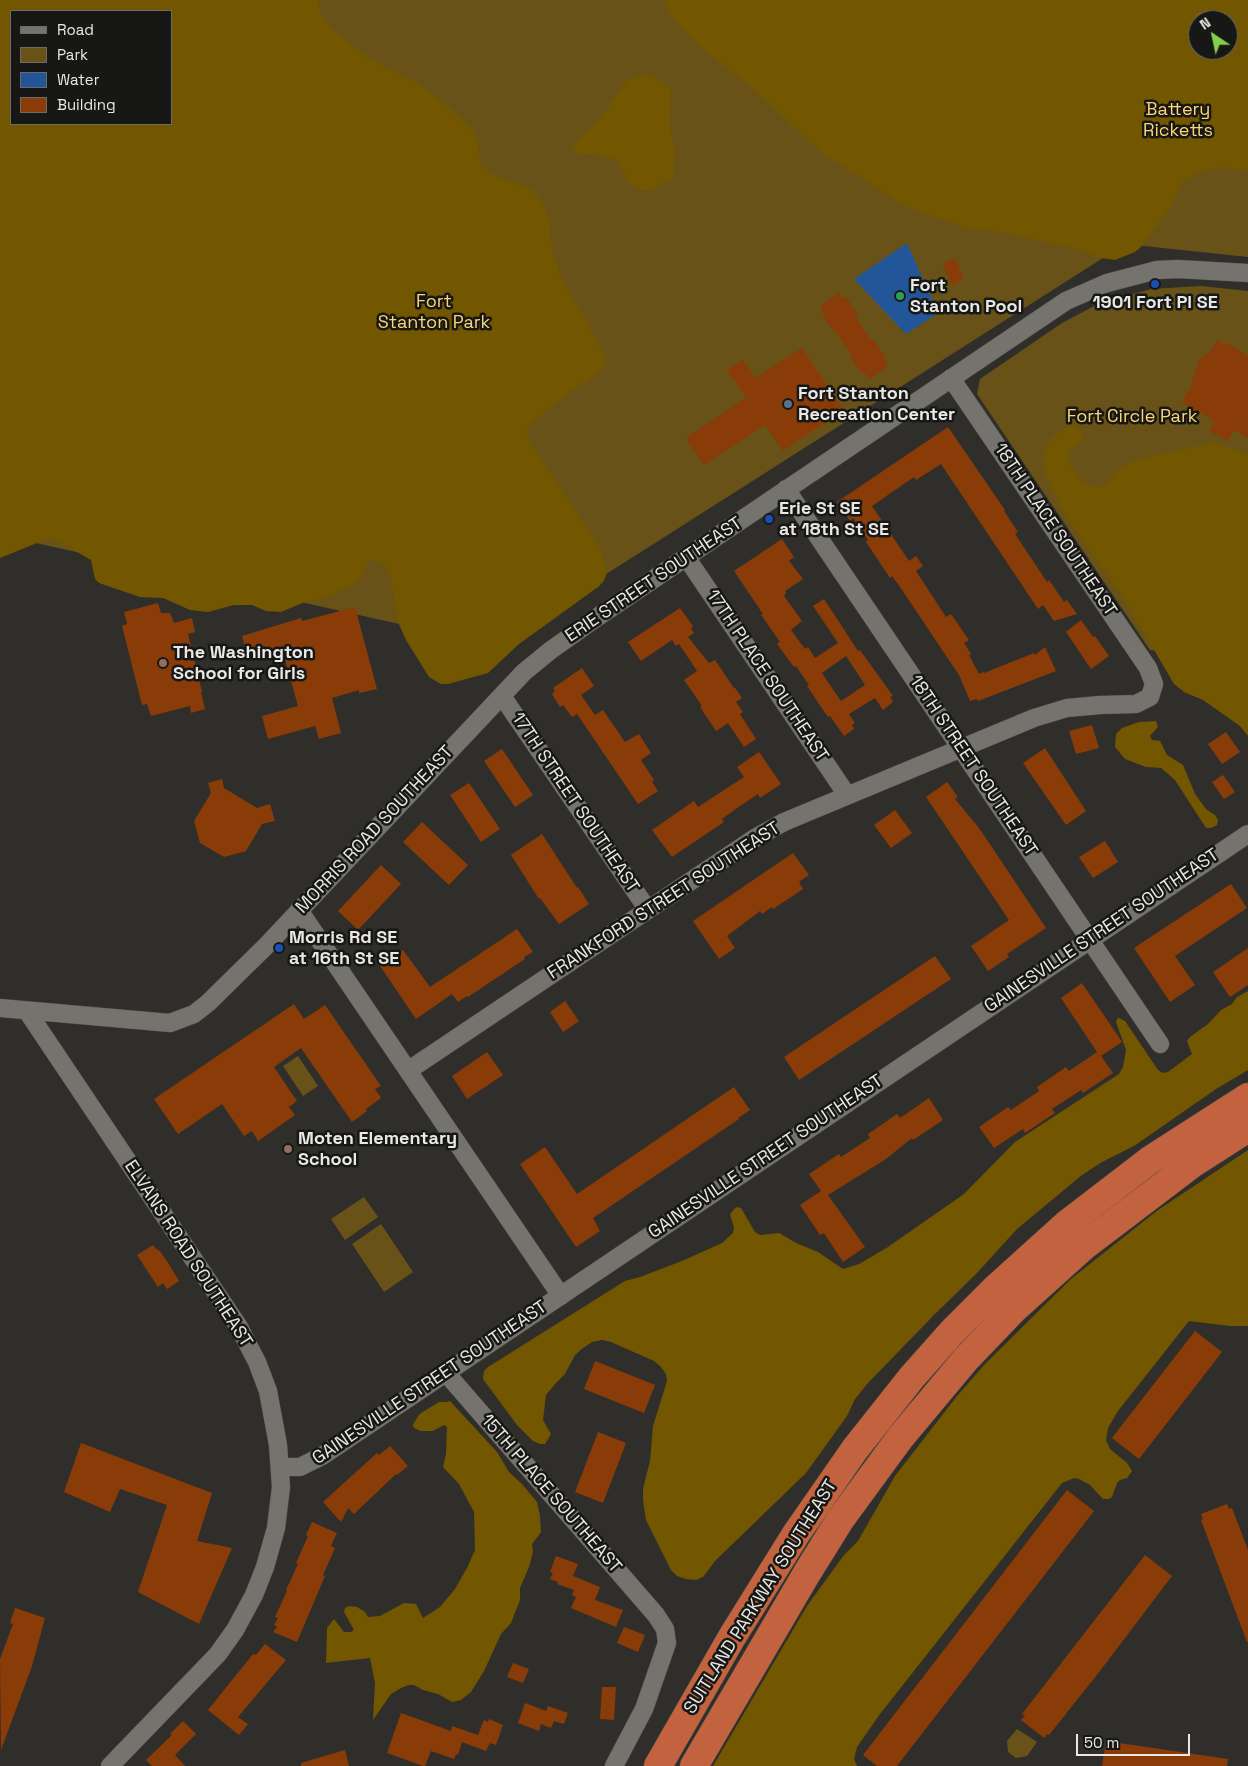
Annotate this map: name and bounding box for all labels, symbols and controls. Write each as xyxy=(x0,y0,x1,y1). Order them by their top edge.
legend xyxy=(10,10,172,125)
north arrow xyxy=(1188,10,1238,60)
text: N xyxy=(1196,13,1214,33)
text: Road xyxy=(57,20,94,39)
text: Park xyxy=(57,45,88,64)
text: Water xyxy=(57,70,99,89)
text: Building xyxy=(57,95,116,114)
park label: Battery Ricketts xyxy=(1143,99,1213,142)
place label: Fort Stanton Pool xyxy=(910,275,1022,318)
marker: 1901 Fort Pl SE xyxy=(1149,278,1161,290)
marker: Fort Stanton Pool xyxy=(894,290,906,302)
park label: Fort Stanton Park xyxy=(378,291,490,334)
place label: 1901 Fort Pl SE xyxy=(1092,292,1218,314)
place label: Fort Stanton Recreation Center xyxy=(798,383,955,426)
marker: Fort Stanton Recreation Center xyxy=(782,398,794,410)
park label: Fort Circle Park xyxy=(1067,406,1197,428)
street label: 18TH PLACE SOUTHEAST xyxy=(989,439,1121,621)
place label: Erie St SE at 18th St SE xyxy=(779,498,889,540)
street label: ERIE STREET SOUTHEAST xyxy=(562,513,746,647)
marker: Erie St SE at 18th St SE xyxy=(763,513,775,525)
street label: 17TH PLACE SOUTHEAST xyxy=(701,586,833,766)
place label: The Washington School for Girls xyxy=(173,642,314,684)
marker: The Washington School for Girls xyxy=(157,657,169,669)
street label: 18TH STREET SOUTHEAST xyxy=(904,671,1042,861)
street label: 17TH STREET SOUTHEAST xyxy=(507,709,643,897)
street label: MORRIS ROAD SOUTHEAST xyxy=(292,742,458,918)
street label: FRANKFORD STREET SOUTHEAST xyxy=(544,818,784,984)
street label: GAINESVILLE STREET SOUTHEAST xyxy=(981,844,1223,1018)
place label: Morris Rd SE at 16th St SE xyxy=(289,927,399,970)
marker: Morris Rd SE at 16th St SE xyxy=(273,942,285,954)
street label: GAINESVILLE STREET SOUTHEAST xyxy=(645,1070,887,1244)
place label: Moten Elementary School xyxy=(298,1128,457,1170)
marker: Moten Elementary School xyxy=(282,1143,294,1155)
street label: ELVANS ROAD SOUTHEAST xyxy=(119,1156,257,1352)
street label: GAINESVILLE STREET SOUTHEAST xyxy=(309,1296,551,1470)
street label: 15TH PLACE SOUTHEAST xyxy=(476,1410,626,1578)
street label: SUITLAND PARKWAY SOUTHEAST xyxy=(680,1476,842,1718)
scale bar xyxy=(1078,1724,1192,1756)
text: 50 m xyxy=(1084,1733,1119,1752)

